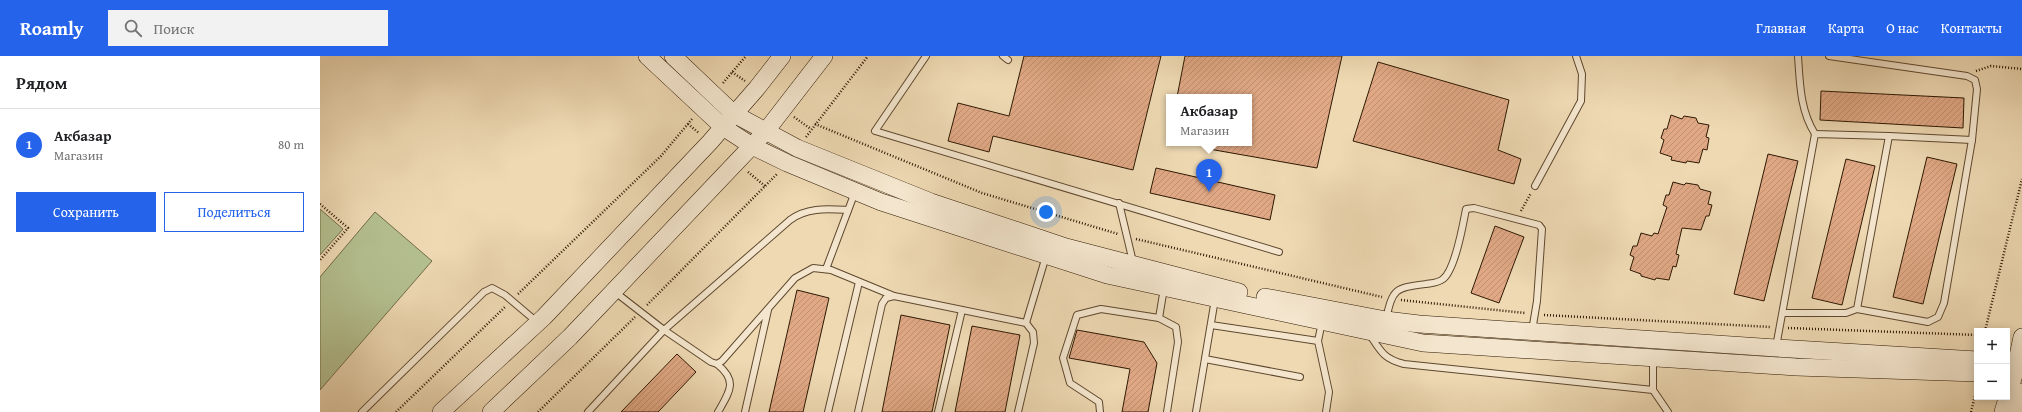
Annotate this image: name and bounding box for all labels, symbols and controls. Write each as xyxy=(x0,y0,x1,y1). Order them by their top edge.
search box xyxy=(108,10,388,46)
text: Roamly xyxy=(20,14,84,42)
icon: search xyxy=(122,17,144,39)
text: Поиск xyxy=(154,18,194,39)
text: Главная xyxy=(1756,18,1806,38)
text: Карта xyxy=(1828,18,1864,38)
text: О нас xyxy=(1886,18,1919,38)
text: Контакты xyxy=(1941,18,2002,38)
text: Рядом xyxy=(16,70,67,95)
popup xyxy=(1166,94,1252,146)
text: Акбазар xyxy=(1180,100,1238,121)
text: Магазин xyxy=(1180,121,1229,140)
text: Акбазар xyxy=(54,125,111,146)
text: 1 xyxy=(26,135,32,154)
text: 80 m xyxy=(278,135,304,154)
text: Магазин xyxy=(54,146,103,165)
pin: 1 xyxy=(1196,159,1222,192)
button: Сохранить xyxy=(16,192,156,232)
button: Поделиться xyxy=(164,192,304,232)
your location xyxy=(1036,202,1056,222)
map controls xyxy=(1974,328,2010,400)
button: + xyxy=(1974,328,2010,364)
button: − xyxy=(1974,364,2010,400)

